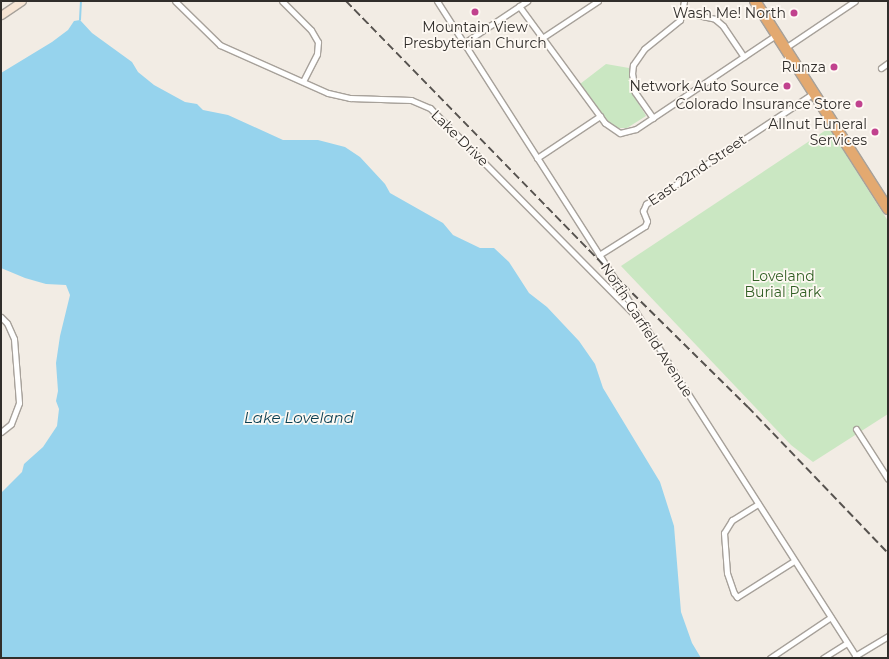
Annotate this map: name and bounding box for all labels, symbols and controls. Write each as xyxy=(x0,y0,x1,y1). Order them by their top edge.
place label: Wash Me! North xyxy=(673,5,786,21)
marker: Mountain View Presbyterian Church xyxy=(470,7,480,17)
marker: Wash Me! North xyxy=(789,8,799,18)
place label: Mountain View Presbyterian Church xyxy=(403,19,547,52)
place label: Runza xyxy=(782,59,826,75)
marker: Runza xyxy=(829,62,839,72)
place label: Network Auto Source xyxy=(630,78,779,94)
marker: Network Auto Source xyxy=(782,81,792,91)
place label: Colorado Insurance Store xyxy=(676,96,851,112)
marker: Colorado Insurance Store xyxy=(854,99,864,109)
street label: Lake Drive xyxy=(428,106,492,170)
place label: Allnut Funeral Services xyxy=(768,116,867,148)
marker: Allnut Funeral Services xyxy=(870,127,880,137)
street label: East 22nd Street xyxy=(645,131,749,209)
street label: North Garfield Avenue xyxy=(597,260,697,400)
park label: Loveland Burial Park xyxy=(745,268,821,300)
water label: Lake Loveland xyxy=(244,409,354,427)

